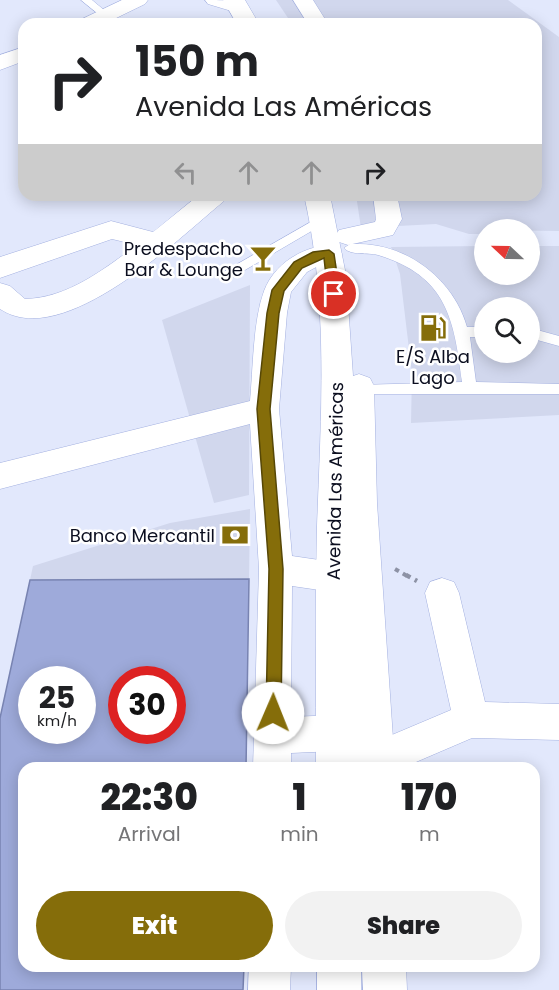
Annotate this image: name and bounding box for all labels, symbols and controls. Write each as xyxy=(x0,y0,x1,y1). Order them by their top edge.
text: 150 m xyxy=(135,32,259,91)
icon: right xyxy=(36,42,114,120)
text: Avenida Las Américas xyxy=(135,88,432,125)
icon: left xyxy=(169,156,202,189)
icon: ahead xyxy=(232,156,265,189)
icon: ahead xyxy=(295,156,328,189)
icon: right xyxy=(358,156,391,189)
north arrow xyxy=(474,219,540,285)
map controls xyxy=(474,219,540,363)
place label: Predespacho Bar & Lounge xyxy=(124,236,243,282)
bar icon: Predespacho Bar & Lounge xyxy=(248,243,278,273)
pin xyxy=(308,268,359,319)
icon: arrive xyxy=(317,277,350,310)
button: search xyxy=(474,297,540,363)
fuel station icon: E/S Alba Lago xyxy=(418,313,448,343)
place label: E/S Alba Lago xyxy=(396,344,470,390)
street label: Avenida Las Américas xyxy=(321,382,349,580)
bank icon: Banco Mercantil xyxy=(220,520,250,550)
place label: Banco Mercantil xyxy=(70,523,215,548)
speed limit sign: 30 xyxy=(108,666,186,744)
text: 25 xyxy=(39,676,75,719)
position arrow xyxy=(241,681,305,745)
text: km/h xyxy=(37,710,77,731)
text: 22:30 xyxy=(100,772,198,823)
text: 1 xyxy=(293,772,306,823)
text: 170 xyxy=(401,772,458,823)
text: Arrival xyxy=(118,820,181,848)
text: min xyxy=(280,820,319,848)
text: m xyxy=(419,820,440,848)
button: Exit xyxy=(36,891,273,960)
button: Share xyxy=(285,891,522,960)

